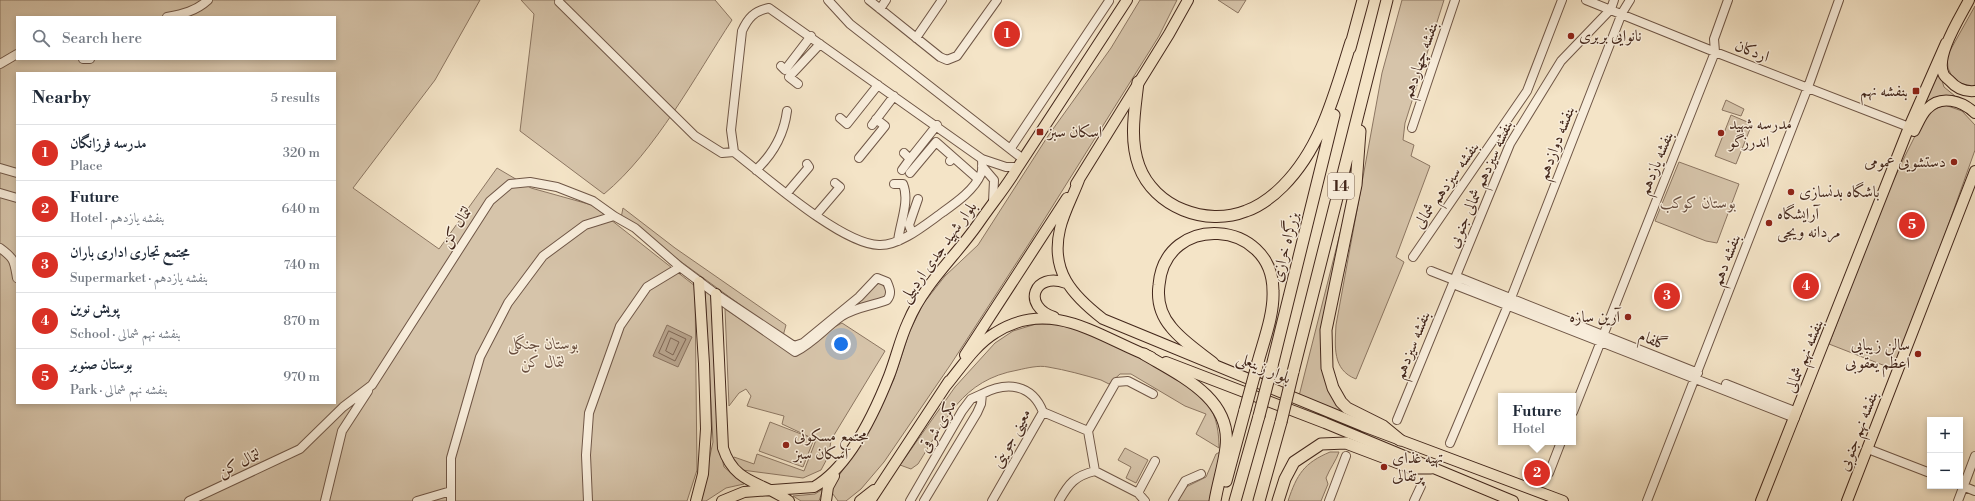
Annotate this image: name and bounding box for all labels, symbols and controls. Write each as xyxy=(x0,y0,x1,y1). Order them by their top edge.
search box xyxy=(16,16,336,60)
pin: 1 xyxy=(994,19,1020,49)
street label: بنفشه چهاردهم xyxy=(1397,19,1447,103)
place label: نانوایی بربری xyxy=(1579,26,1642,46)
icon: search xyxy=(30,27,52,49)
text: Search here xyxy=(62,29,142,48)
marker: نانوایی بربری xyxy=(1566,31,1576,41)
street label: اردکان xyxy=(1732,35,1772,67)
place label: بنفشه نهم xyxy=(1860,81,1908,106)
marker: بنفشه نهم xyxy=(1911,86,1921,96)
text: Nearby xyxy=(32,87,91,109)
text: 5 results xyxy=(271,90,320,106)
street label: بنفشه دوازدهم xyxy=(1533,103,1584,185)
place label: مدرسه شهید اندرزگو xyxy=(1727,114,1792,152)
street label: بنفشه سیزدهم شمالی جنوبی xyxy=(1443,117,1517,251)
place label: اسکان سبز xyxy=(1046,122,1102,142)
marker: اسکان سبز xyxy=(1035,127,1045,137)
street label: بنفشه یازدهم xyxy=(1634,128,1682,200)
marker: مدرسه شهید اندرزگو xyxy=(1716,128,1726,138)
text: مدرسه فرزانگان xyxy=(70,134,146,153)
street label: بنفشه سیزدهم شمالی xyxy=(1409,138,1483,232)
text: 1 xyxy=(42,145,48,161)
text: 320 m xyxy=(283,145,320,161)
place label: دستشویی عمومی xyxy=(1864,152,1946,172)
marker: دستشویی عمومی xyxy=(1949,157,1959,167)
text: Place xyxy=(70,158,102,174)
road number: 14 xyxy=(1328,173,1354,199)
place label: باشگاه بدنسازی xyxy=(1799,181,1880,202)
marker: باشگاه بدنسازی xyxy=(1786,187,1796,197)
text: Future xyxy=(70,188,119,207)
park label: بوستان کوکب xyxy=(1660,193,1736,213)
street label: بلوار شهید جدی اردبیلی xyxy=(895,198,982,307)
text: 2 xyxy=(41,201,49,217)
text: 640 m xyxy=(281,201,320,217)
street label: لتمال کن xyxy=(435,203,477,252)
place label: آرایشگاه مردانه ویجی xyxy=(1777,203,1841,243)
street label: بزرگراه خرازی xyxy=(1266,209,1303,284)
text: Hotel · بنفشه یازدهم xyxy=(70,210,165,226)
pin: 5 xyxy=(1899,210,1925,240)
marker: آرایشگاه مردانه ویجی xyxy=(1764,218,1774,228)
street label: بنفشه دهم xyxy=(1707,231,1750,291)
text: مجتمع تجاری اداری باران xyxy=(70,243,190,262)
text: 3 xyxy=(41,257,49,273)
text: 740 m xyxy=(284,257,320,273)
text: Supermarket · بنفشه یازدهم xyxy=(70,270,208,286)
pin: 4 xyxy=(1793,271,1819,301)
pin: 3 xyxy=(1654,281,1680,311)
text: پویش نوین xyxy=(70,299,119,318)
place label: آرین سازه xyxy=(1569,307,1622,327)
street label: بنفشه سیزدهم xyxy=(1389,308,1439,384)
marker: آرین سازه xyxy=(1623,312,1633,322)
text: 4 xyxy=(41,313,49,329)
text: 870 m xyxy=(283,313,320,329)
street label: بنفشه نهم شمالی xyxy=(1780,316,1832,398)
street label: گلفام xyxy=(1634,325,1670,358)
text: School · بنفشه نهم شمالی xyxy=(70,326,181,342)
park label: بوستان جنگلی لتمال کن xyxy=(507,333,579,373)
your location xyxy=(831,334,851,354)
place label: سالن زیبایی اعظم یعقوبی xyxy=(1845,335,1910,378)
street label: بلوار زینعلی xyxy=(1233,348,1294,389)
marker: سالن زیبایی اعظم یعقوبی xyxy=(1913,349,1923,359)
text: بوستان صنوبر xyxy=(70,355,132,374)
text: 5 xyxy=(41,369,49,385)
text: 970 m xyxy=(283,369,320,385)
text: Park · بنفشه نهم شمالی xyxy=(70,382,168,398)
street label: بنفشه نهم جنوبی xyxy=(1834,388,1887,476)
popup xyxy=(1498,393,1576,445)
street label: مکری شرقی xyxy=(914,396,962,456)
text: Future xyxy=(1512,402,1562,421)
street label: معینی جوینی xyxy=(987,405,1036,472)
map controls xyxy=(1927,417,1963,489)
button: + xyxy=(1927,417,1963,453)
text: Hotel xyxy=(1512,421,1545,437)
place label: مجتمع مسکونی اسکان سبز xyxy=(792,426,868,464)
marker: مجتمع مسکونی اسکان سبز xyxy=(781,440,791,450)
street label: لتمال کن xyxy=(214,444,264,482)
place label: تهیه غذای پرتقالی xyxy=(1392,448,1443,486)
button: − xyxy=(1927,453,1963,489)
pin: 2 xyxy=(1524,458,1550,488)
marker: تهیه غذای پرتقالی xyxy=(1379,462,1389,472)

